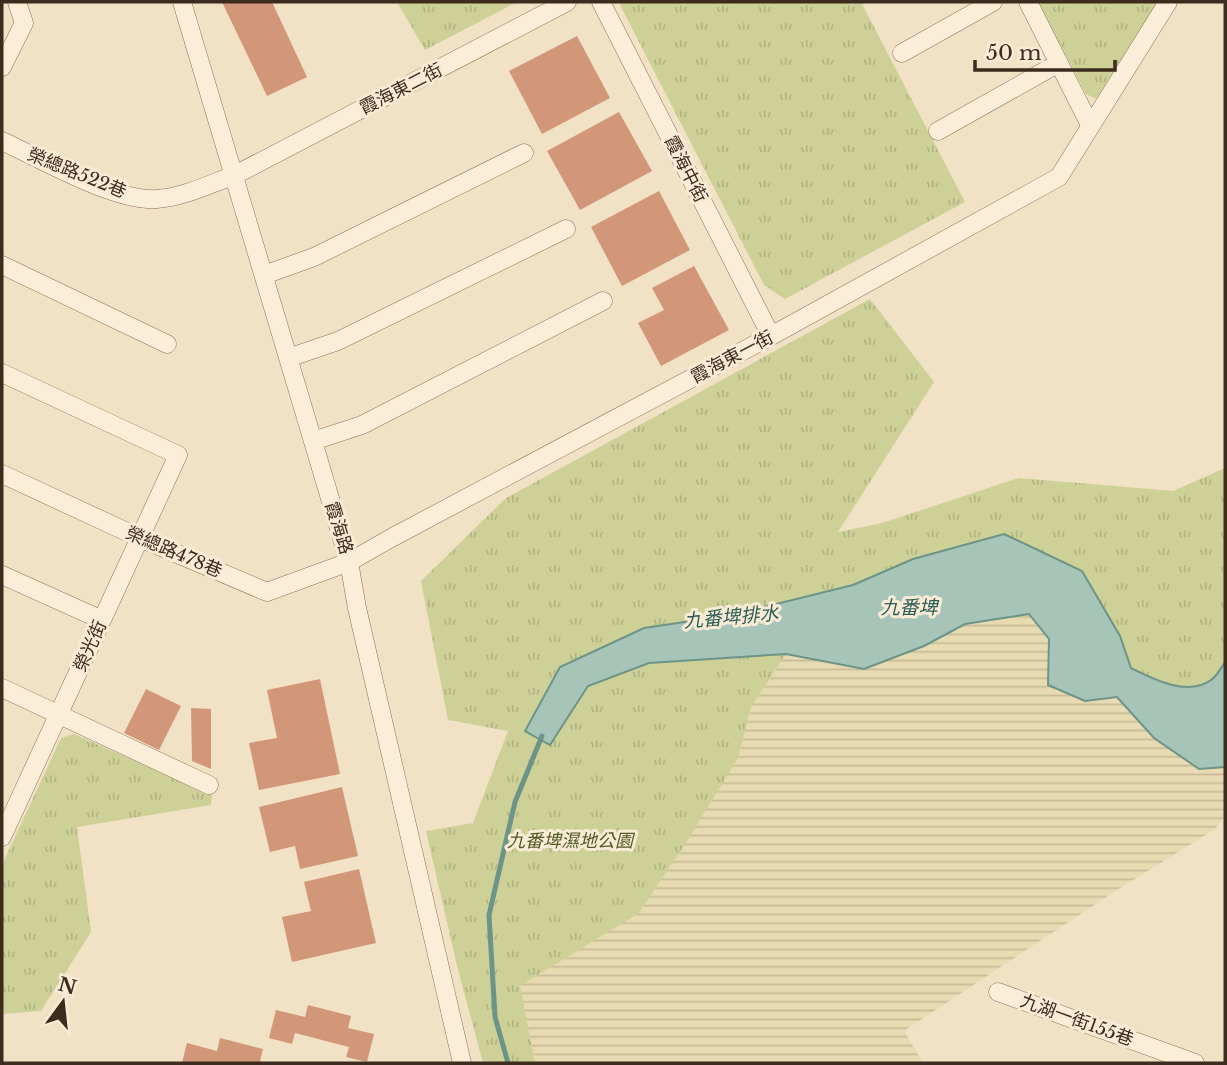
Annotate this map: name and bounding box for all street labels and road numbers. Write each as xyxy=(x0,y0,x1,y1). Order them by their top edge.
street label: 霞海東二街 xyxy=(356,59,446,119)
street label: 霞海中街 xyxy=(660,132,712,206)
street label: 榮總路522巷 xyxy=(24,143,130,203)
street label: 霞海東一街 xyxy=(687,326,777,388)
street label: 霞海路 xyxy=(321,499,357,557)
street label: 榮總路478巷 xyxy=(123,522,225,582)
street label: 榮光街 xyxy=(69,617,111,675)
street label: 九湖一街155巷 xyxy=(1018,989,1136,1051)

